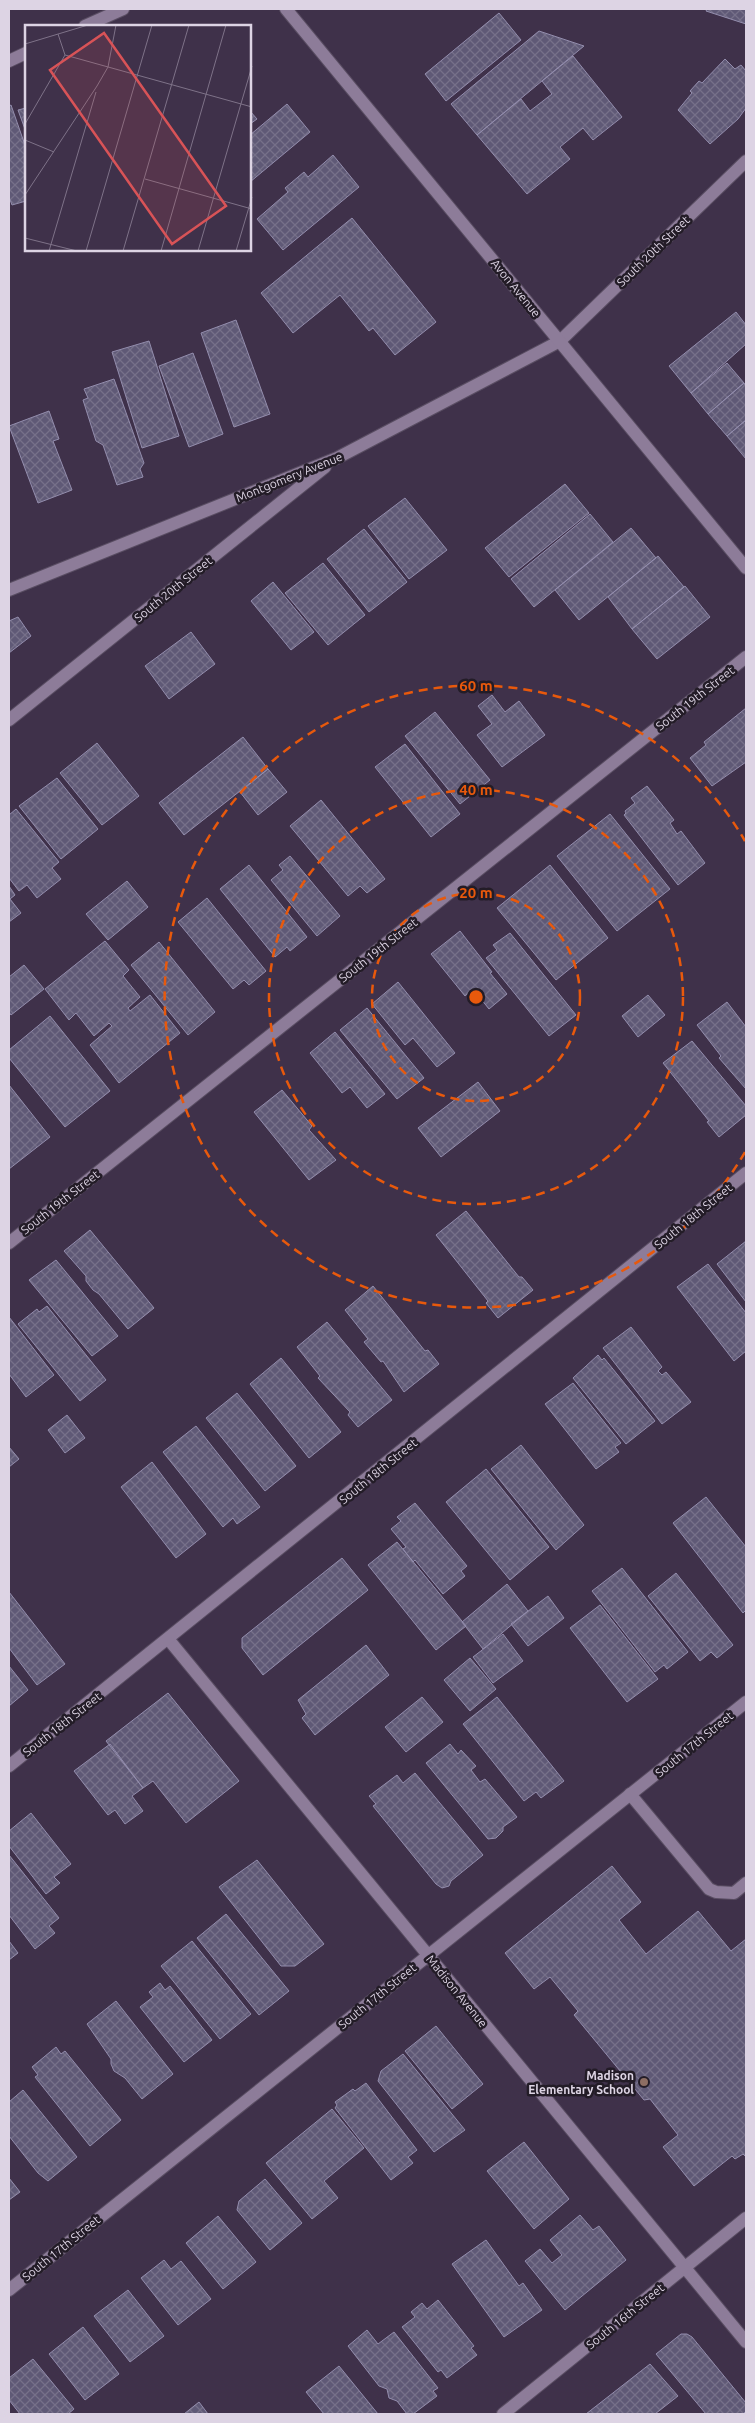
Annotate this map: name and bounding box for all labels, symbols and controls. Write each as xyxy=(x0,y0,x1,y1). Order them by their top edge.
inset map xyxy=(25,25,251,251)
street label: South 20th Street xyxy=(614,213,692,289)
street label: Avon Avenue xyxy=(489,257,543,319)
street label: Montgomery Avenue xyxy=(234,450,344,504)
street label: South 20th Street xyxy=(132,554,215,624)
street label: South 19th Street xyxy=(653,663,737,733)
text: 60 m xyxy=(459,677,493,694)
text: 40 m xyxy=(459,781,493,798)
text: 20 m xyxy=(459,884,493,901)
street label: South 19th Street xyxy=(336,915,420,985)
centre of rings xyxy=(467,988,485,1006)
street label: South 19th Street xyxy=(18,1167,102,1237)
street label: South 18th Street xyxy=(652,1181,735,1251)
street label: South 18th Street xyxy=(337,1436,420,1506)
street label: South 18th Street xyxy=(20,1689,104,1759)
street label: South 17th Street xyxy=(653,1709,736,1779)
street label: Madison Avenue xyxy=(424,1952,490,2030)
street label: South 17th Street xyxy=(336,1961,419,2031)
place label: Madison Elementary School xyxy=(528,2069,634,2096)
marker: Madison Elementary School xyxy=(638,2076,650,2088)
street label: South 17th Street xyxy=(20,2213,103,2283)
street label: South 16th Street xyxy=(584,2281,667,2351)

